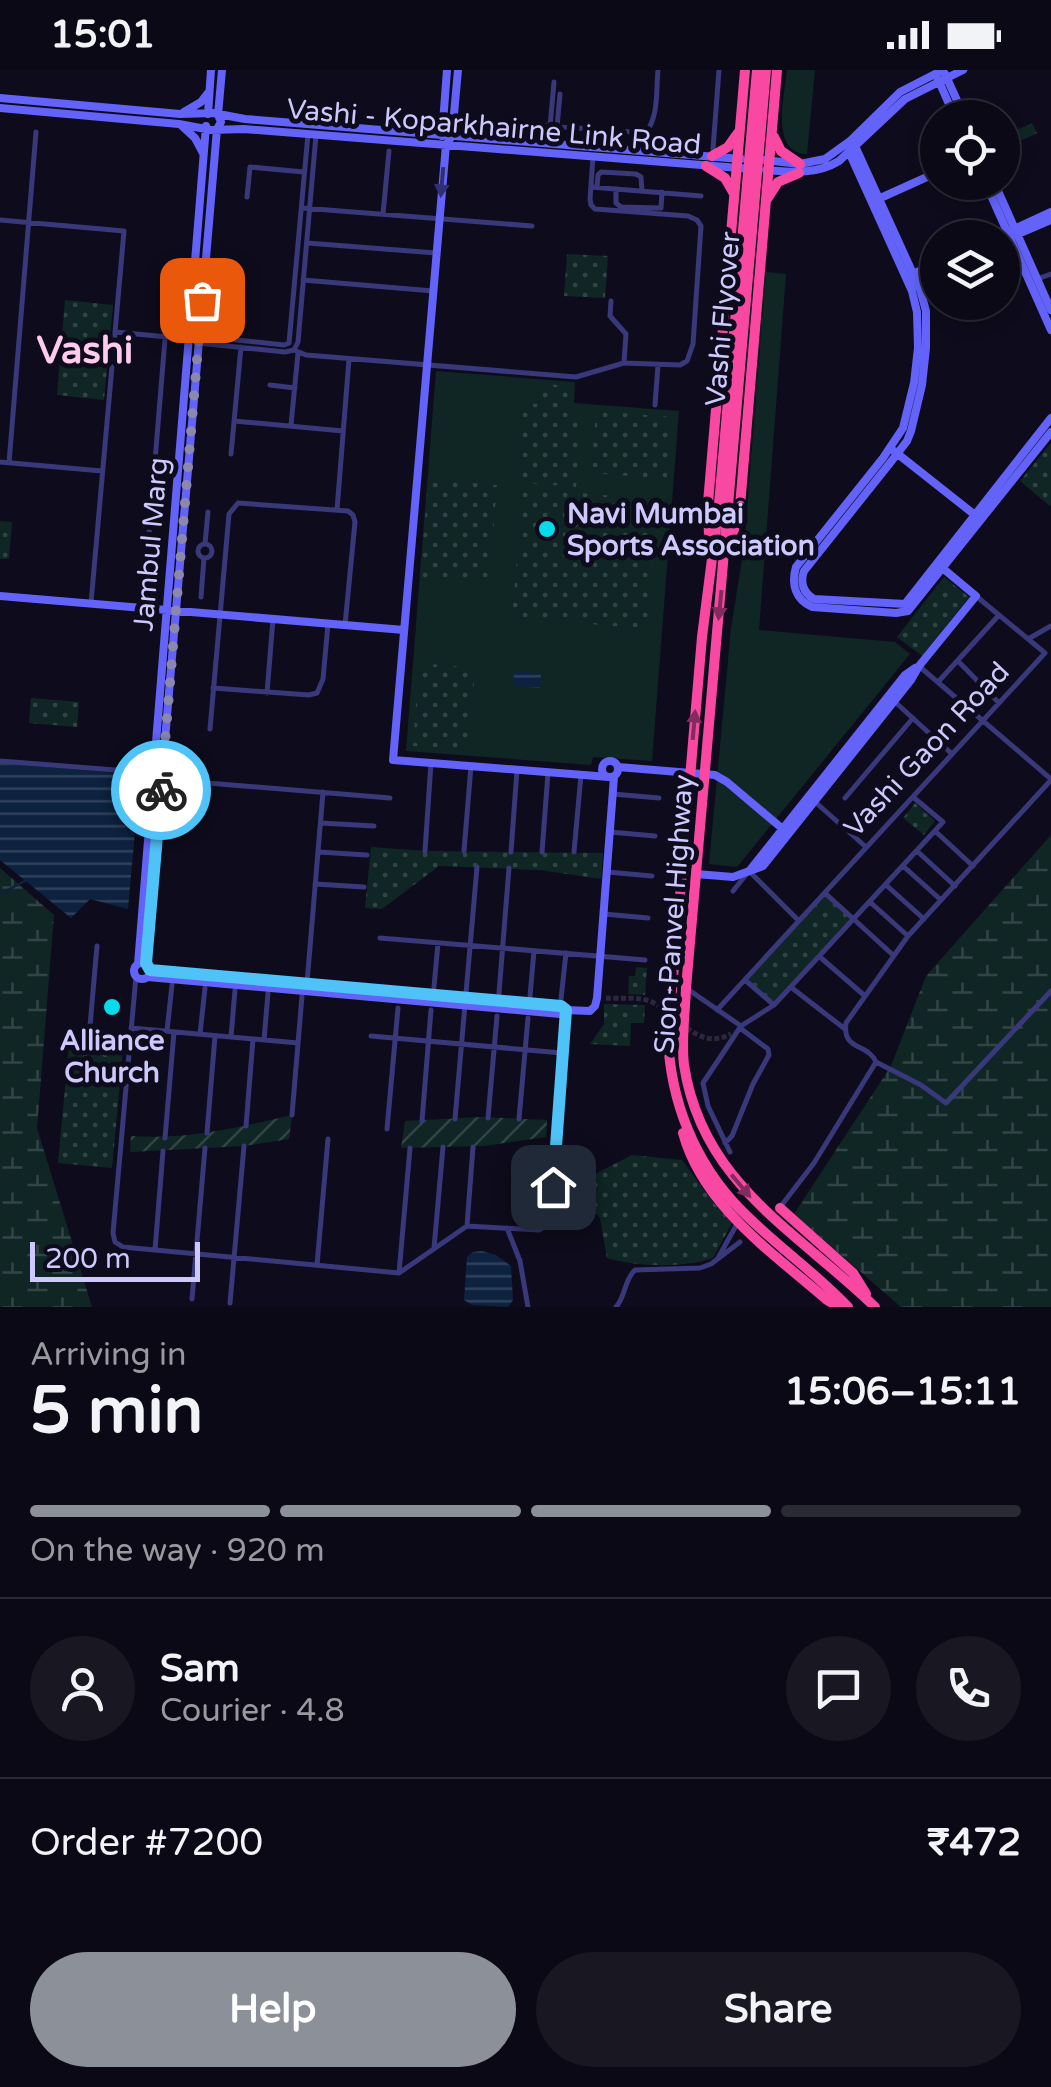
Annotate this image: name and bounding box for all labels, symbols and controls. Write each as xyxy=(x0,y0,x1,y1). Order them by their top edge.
text: 15:01 xyxy=(50,12,155,58)
street label: Vashi - Koparkhairne Link Road xyxy=(285,92,703,162)
map controls xyxy=(920,100,1020,320)
button: locate xyxy=(920,100,1020,200)
one-way arrow xyxy=(434,166,450,198)
button: layers xyxy=(920,220,1020,320)
street label: Vashi Flyover xyxy=(698,230,748,408)
pin xyxy=(160,258,245,343)
icon: bag xyxy=(175,273,230,328)
district label: Vashi xyxy=(37,328,133,374)
street label: Jambul Marg xyxy=(126,456,176,632)
place label: Navi Mumbai Sports Association xyxy=(567,497,815,563)
marker: Navi Mumbai Sports Association xyxy=(536,518,558,540)
one-way arrow xyxy=(712,590,728,622)
street label: Vashi Gaon Road xyxy=(837,655,1017,844)
one-way arrow xyxy=(687,709,703,741)
courier xyxy=(111,740,211,840)
icon: bike xyxy=(134,763,189,818)
street label: Sion-Panvel Highway xyxy=(647,773,701,1055)
marker: Alliance Church xyxy=(101,996,123,1018)
place label: Alliance Church xyxy=(59,1024,165,1090)
pin xyxy=(511,1145,596,1230)
icon: home xyxy=(526,1160,581,1215)
one-way arrow xyxy=(729,1174,751,1199)
scale bar xyxy=(30,1237,200,1282)
text: 200 m xyxy=(45,1242,131,1276)
text: Arriving in xyxy=(30,1336,187,1374)
text: 15:06–15:11 xyxy=(784,1369,1021,1415)
text: 5 min xyxy=(30,1372,203,1451)
text: On the way · 920 m xyxy=(30,1532,325,1570)
button: person xyxy=(30,1636,135,1741)
button: chat xyxy=(786,1636,891,1741)
button: phone xyxy=(916,1636,1021,1741)
text: Sam xyxy=(160,1646,240,1692)
text: Courier · 4.8 xyxy=(160,1692,345,1730)
text: Order #7200 xyxy=(30,1820,263,1866)
text: ₹472 xyxy=(927,1820,1021,1866)
button: Help xyxy=(30,1952,516,2067)
button: Share xyxy=(536,1952,1021,2067)

